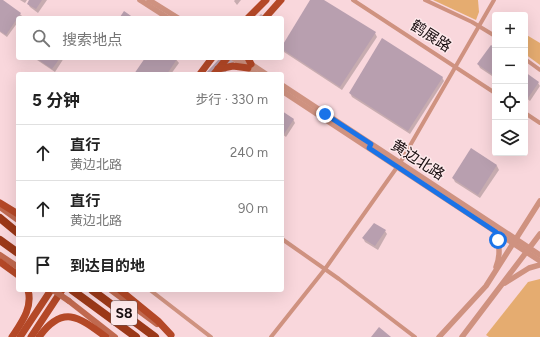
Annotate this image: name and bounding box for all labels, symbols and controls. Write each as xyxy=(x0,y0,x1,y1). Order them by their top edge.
map controls xyxy=(492,12,528,156)
button: + xyxy=(492,12,528,48)
search box xyxy=(16,16,284,60)
street label: 鹤展路 xyxy=(407,16,455,56)
icon: search xyxy=(30,27,52,49)
text: 搜索地点 xyxy=(62,31,122,49)
button: − xyxy=(492,48,528,84)
button: locate xyxy=(492,84,528,120)
text: 5 分钟 xyxy=(32,90,80,110)
text: 步行 · 330 m xyxy=(196,92,268,107)
route end xyxy=(316,105,334,123)
button: layers xyxy=(492,120,528,156)
text: 直行 xyxy=(70,136,100,154)
street label: 黄边北路 xyxy=(388,136,448,184)
icon: ahead xyxy=(32,142,54,164)
text: 240 m xyxy=(230,145,268,160)
text: 黄边北路 xyxy=(70,157,122,172)
text: 直行 xyxy=(70,192,100,210)
icon: ahead xyxy=(32,198,54,220)
text: 90 m xyxy=(238,201,268,216)
text: 黄边北路 xyxy=(70,213,122,228)
route start xyxy=(489,231,507,249)
icon: arrive xyxy=(32,254,54,276)
text: 到达目的地 xyxy=(70,257,145,275)
road number: S8 xyxy=(111,301,137,325)

